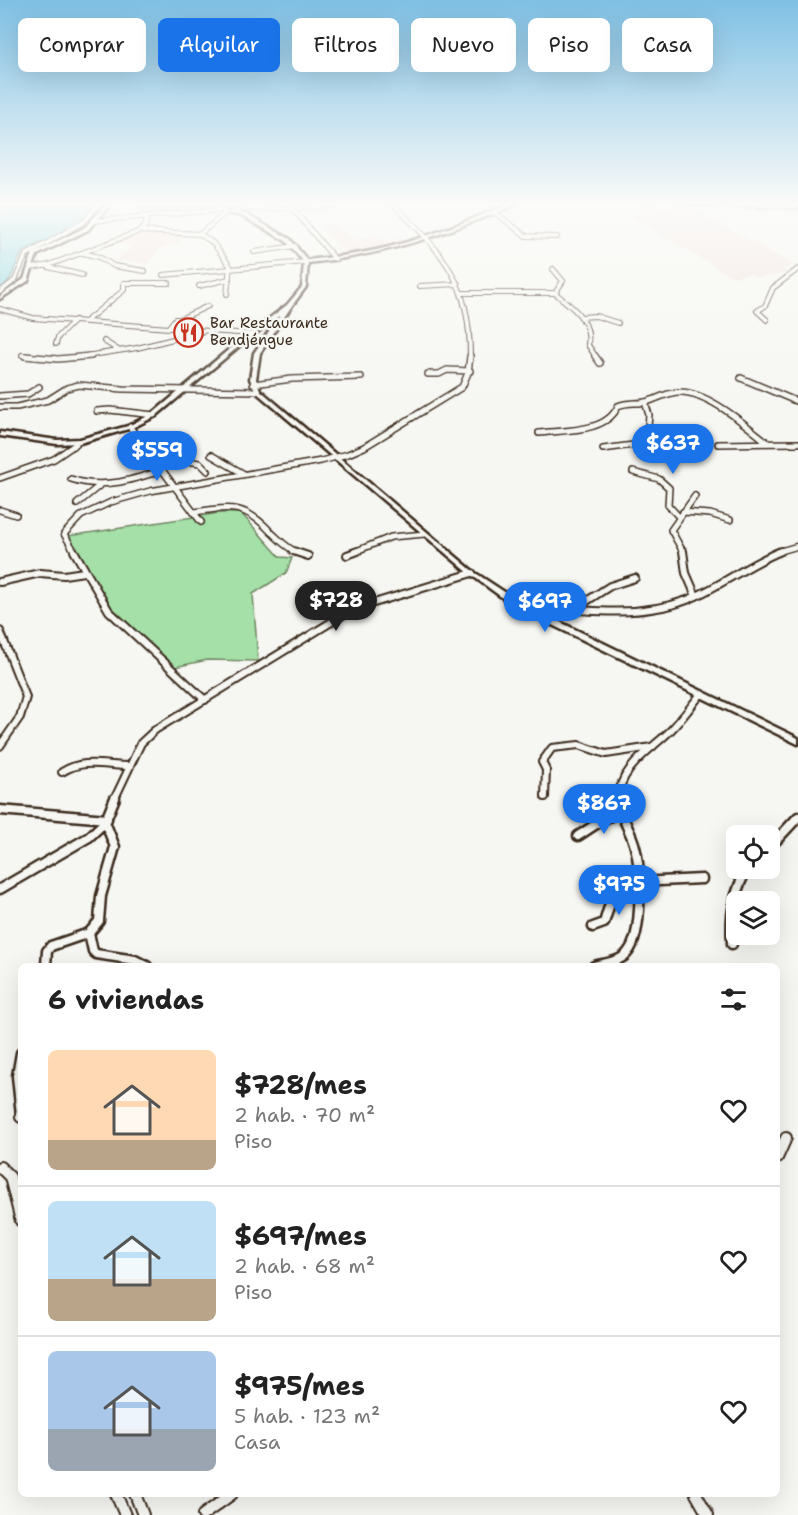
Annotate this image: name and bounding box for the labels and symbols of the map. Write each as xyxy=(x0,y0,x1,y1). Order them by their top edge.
place label: Bar Restaurante Bendjéngue xyxy=(210,313,328,350)
restaurant icon: Bar Restaurante Bendjéngue xyxy=(173,316,205,348)
pin: $637 xyxy=(637,424,709,475)
pin: $559 xyxy=(121,431,193,482)
pin: $728 xyxy=(300,581,372,632)
pin: $697 xyxy=(509,582,581,633)
pin: $867 xyxy=(568,784,640,835)
pin: $975 xyxy=(583,865,655,916)

